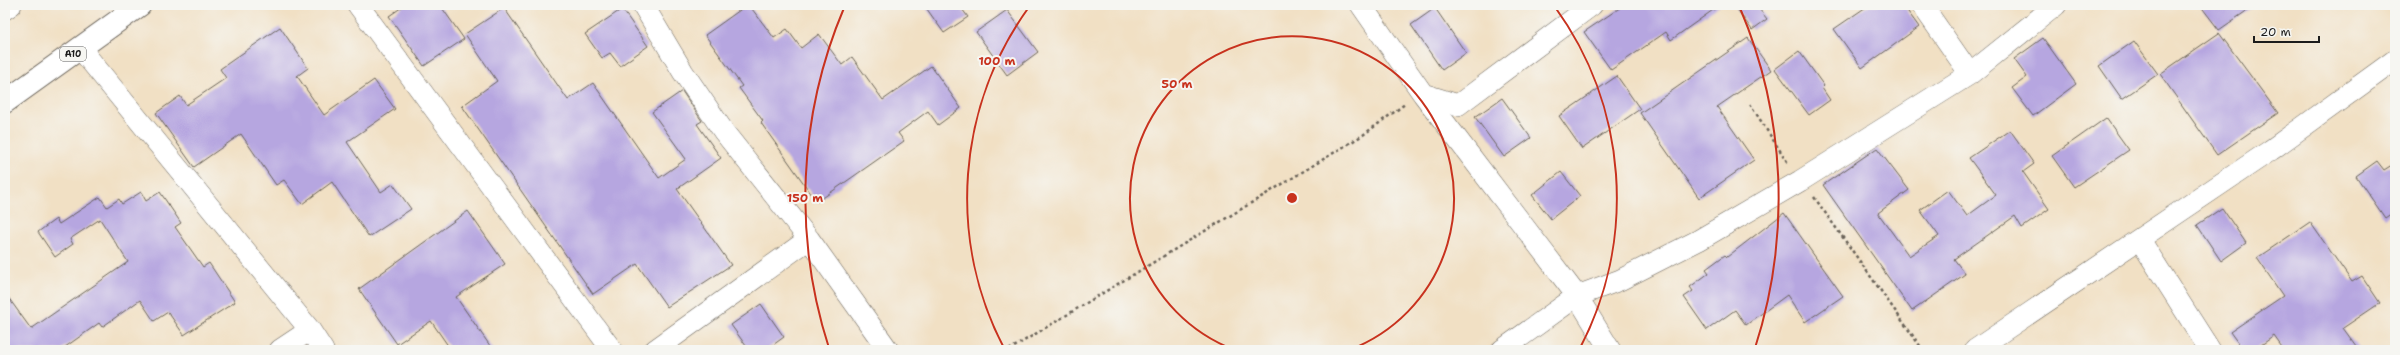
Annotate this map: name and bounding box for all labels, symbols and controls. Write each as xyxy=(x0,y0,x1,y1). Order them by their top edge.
scale bar xyxy=(2254,18,2319,44)
text: 20 m xyxy=(2260,24,2291,40)
road number: A10 xyxy=(60,47,86,61)
text: 100 m xyxy=(979,53,1016,69)
text: 50 m xyxy=(1162,76,1193,92)
text: 150 m xyxy=(787,190,823,206)
centre of rings xyxy=(1285,191,1299,205)

